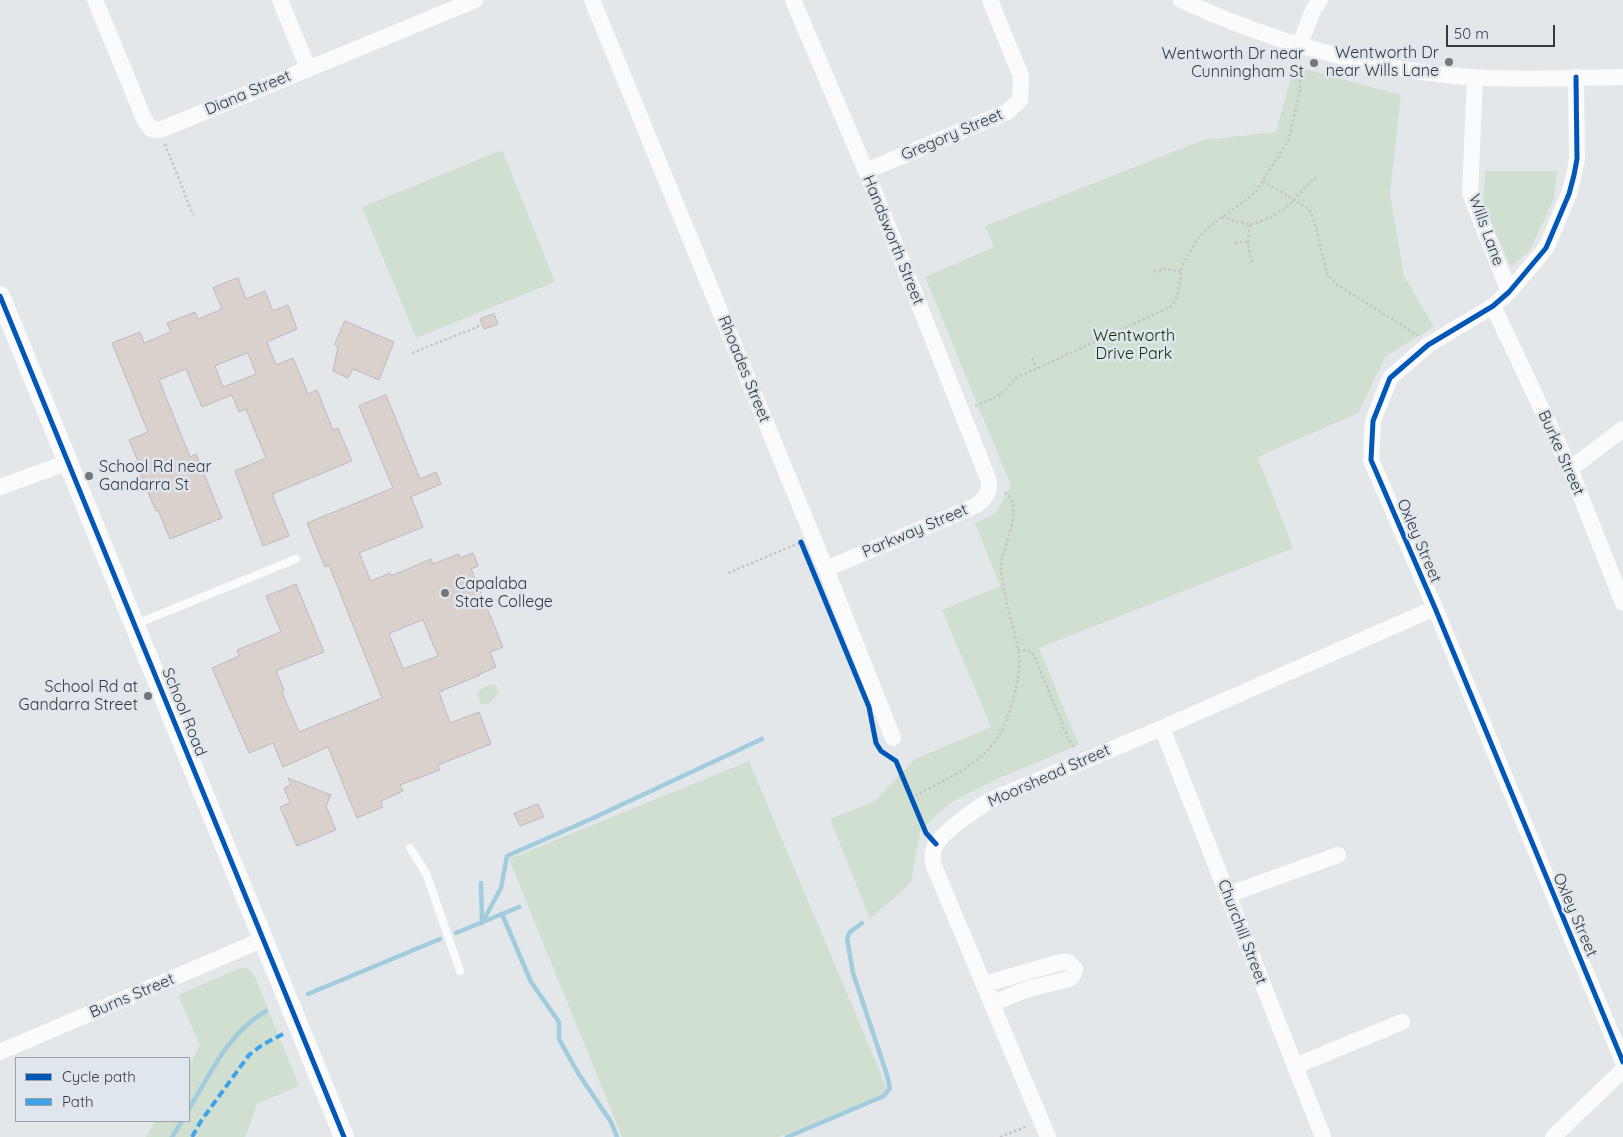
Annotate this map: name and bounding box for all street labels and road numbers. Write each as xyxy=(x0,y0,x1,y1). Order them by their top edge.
street label: Diana Street xyxy=(202,66,294,120)
street label: Gregory Street xyxy=(898,105,1006,165)
street label: Handsworth Street xyxy=(858,172,928,308)
street label: Wills Lane xyxy=(1464,192,1508,268)
street label: Rhoades Street xyxy=(714,313,774,425)
street label: Burke Street xyxy=(1534,408,1588,498)
street label: Oxley Street xyxy=(1393,496,1445,586)
street label: Parkway Street xyxy=(859,500,971,562)
street label: School Road xyxy=(158,665,210,759)
street label: Moorshead Street xyxy=(985,740,1113,812)
street label: Oxley Street xyxy=(1549,870,1601,960)
street label: Churchill Street xyxy=(1213,877,1271,987)
street label: Burns Street xyxy=(87,969,177,1023)

